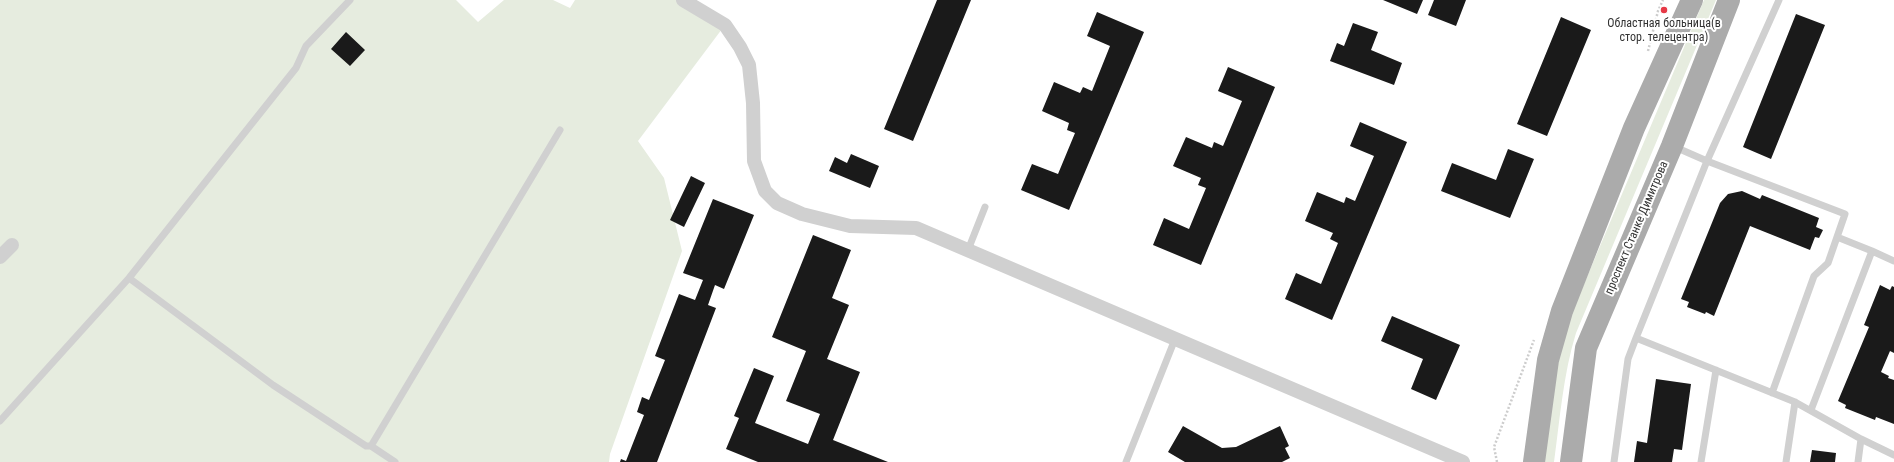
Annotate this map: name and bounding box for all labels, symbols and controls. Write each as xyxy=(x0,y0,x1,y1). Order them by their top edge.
marker: Областная больница(в стор. телецентра) xyxy=(1659,5,1669,15)
place label: Областная больница(в стор. телецентра) xyxy=(1607,17,1721,45)
street label: проспект Станке Димитрова xyxy=(1602,159,1672,297)

